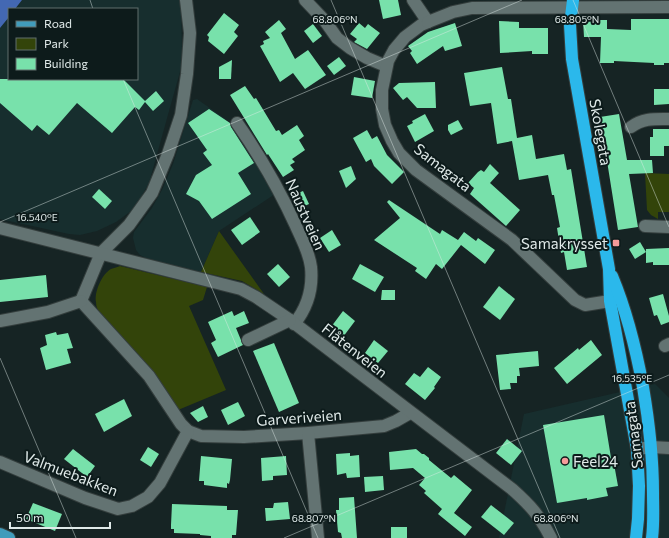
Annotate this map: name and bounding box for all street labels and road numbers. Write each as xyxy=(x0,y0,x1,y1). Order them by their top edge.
street label: Skolegata xyxy=(586,97,616,167)
street label: Samagata xyxy=(411,139,475,195)
street label: Naustveien xyxy=(282,176,330,252)
street label: Flåtenveien xyxy=(319,319,391,381)
street label: Samagata xyxy=(620,400,646,470)
street label: Garveriveien xyxy=(256,405,342,429)
street label: Valmuebakken xyxy=(21,447,121,499)

